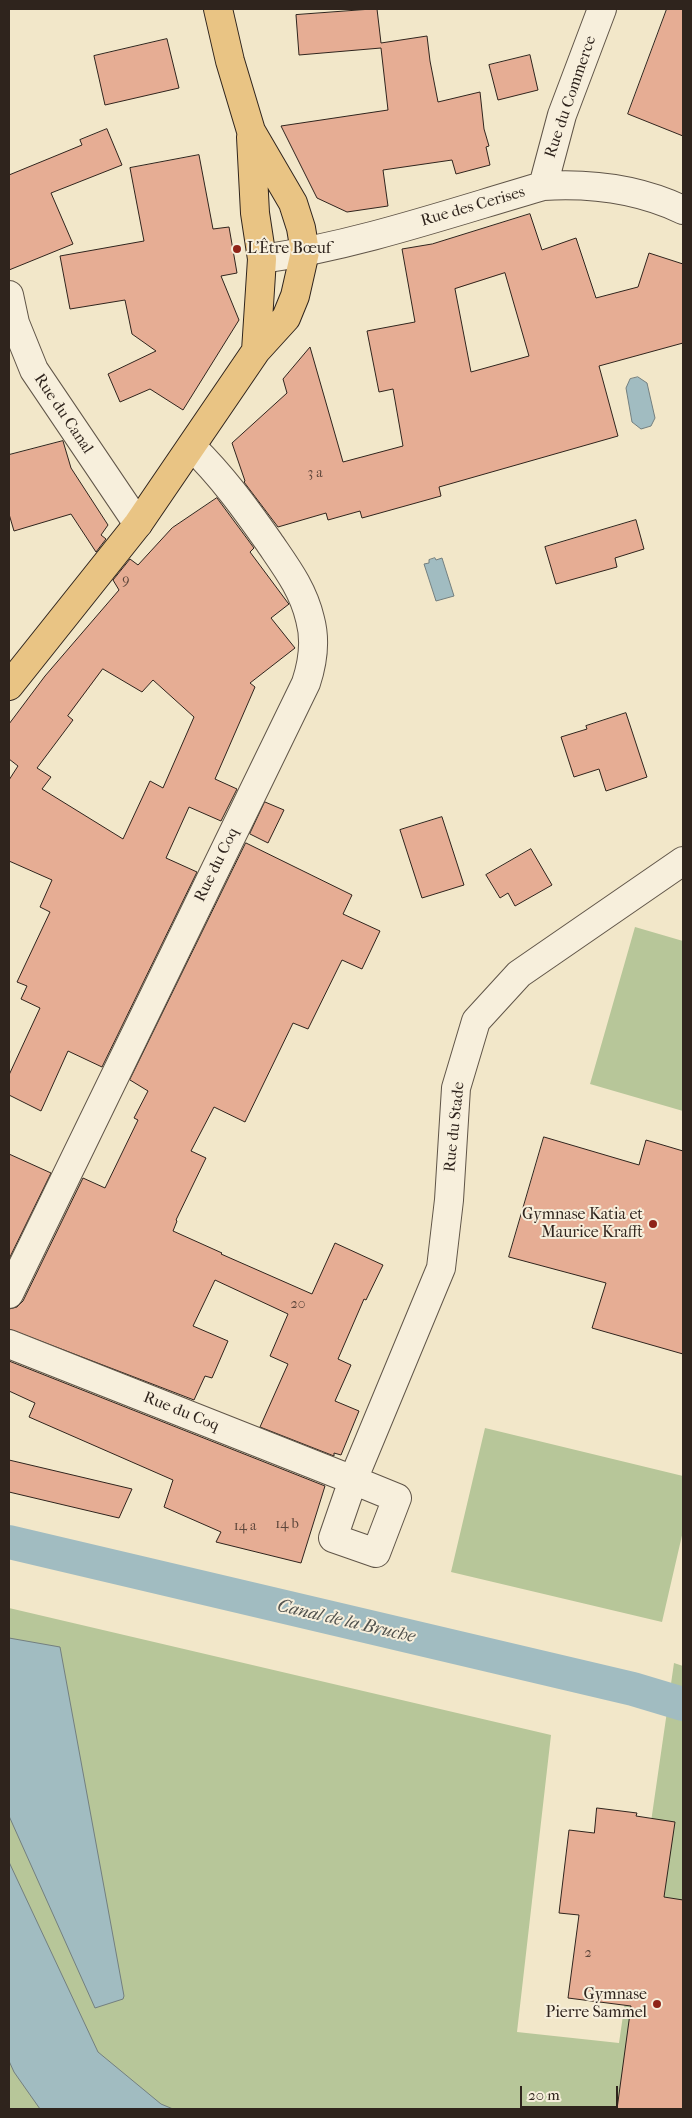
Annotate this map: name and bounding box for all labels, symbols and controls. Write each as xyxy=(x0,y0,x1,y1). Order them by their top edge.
street label: Rue du Commerce xyxy=(541,33,601,161)
street label: Rue des Cerises xyxy=(419,183,527,231)
place label: L'Être Bœuf xyxy=(247,239,331,259)
marker: L'Être Bœuf xyxy=(231,243,243,255)
street label: Rue du Canal xyxy=(29,370,97,458)
house number: 3 a xyxy=(307,466,323,482)
house number: 9 xyxy=(122,573,130,589)
street label: Rue du Coq xyxy=(191,825,243,905)
street label: Rue du Stade xyxy=(441,1081,469,1173)
place label: Gymnase Katia et Maurice Krafft xyxy=(522,1205,643,1243)
marker: Gymnase Katia et Maurice Krafft xyxy=(647,1218,659,1230)
house number: 20 xyxy=(291,1297,305,1313)
street label: Rue du Coq xyxy=(140,1388,222,1436)
house number: 14 b xyxy=(275,1517,299,1533)
house number: 14 a xyxy=(234,1519,256,1535)
water label: Canal de la Bruche xyxy=(275,1596,417,1648)
house number: 2 xyxy=(584,1946,592,1962)
place label: Gymnase Pierre Sammel xyxy=(545,1985,647,2023)
marker: Gymnase Pierre Sammel xyxy=(651,1998,663,2010)
scale bar xyxy=(522,2076,620,2108)
text: 20 m xyxy=(528,2086,560,2104)

